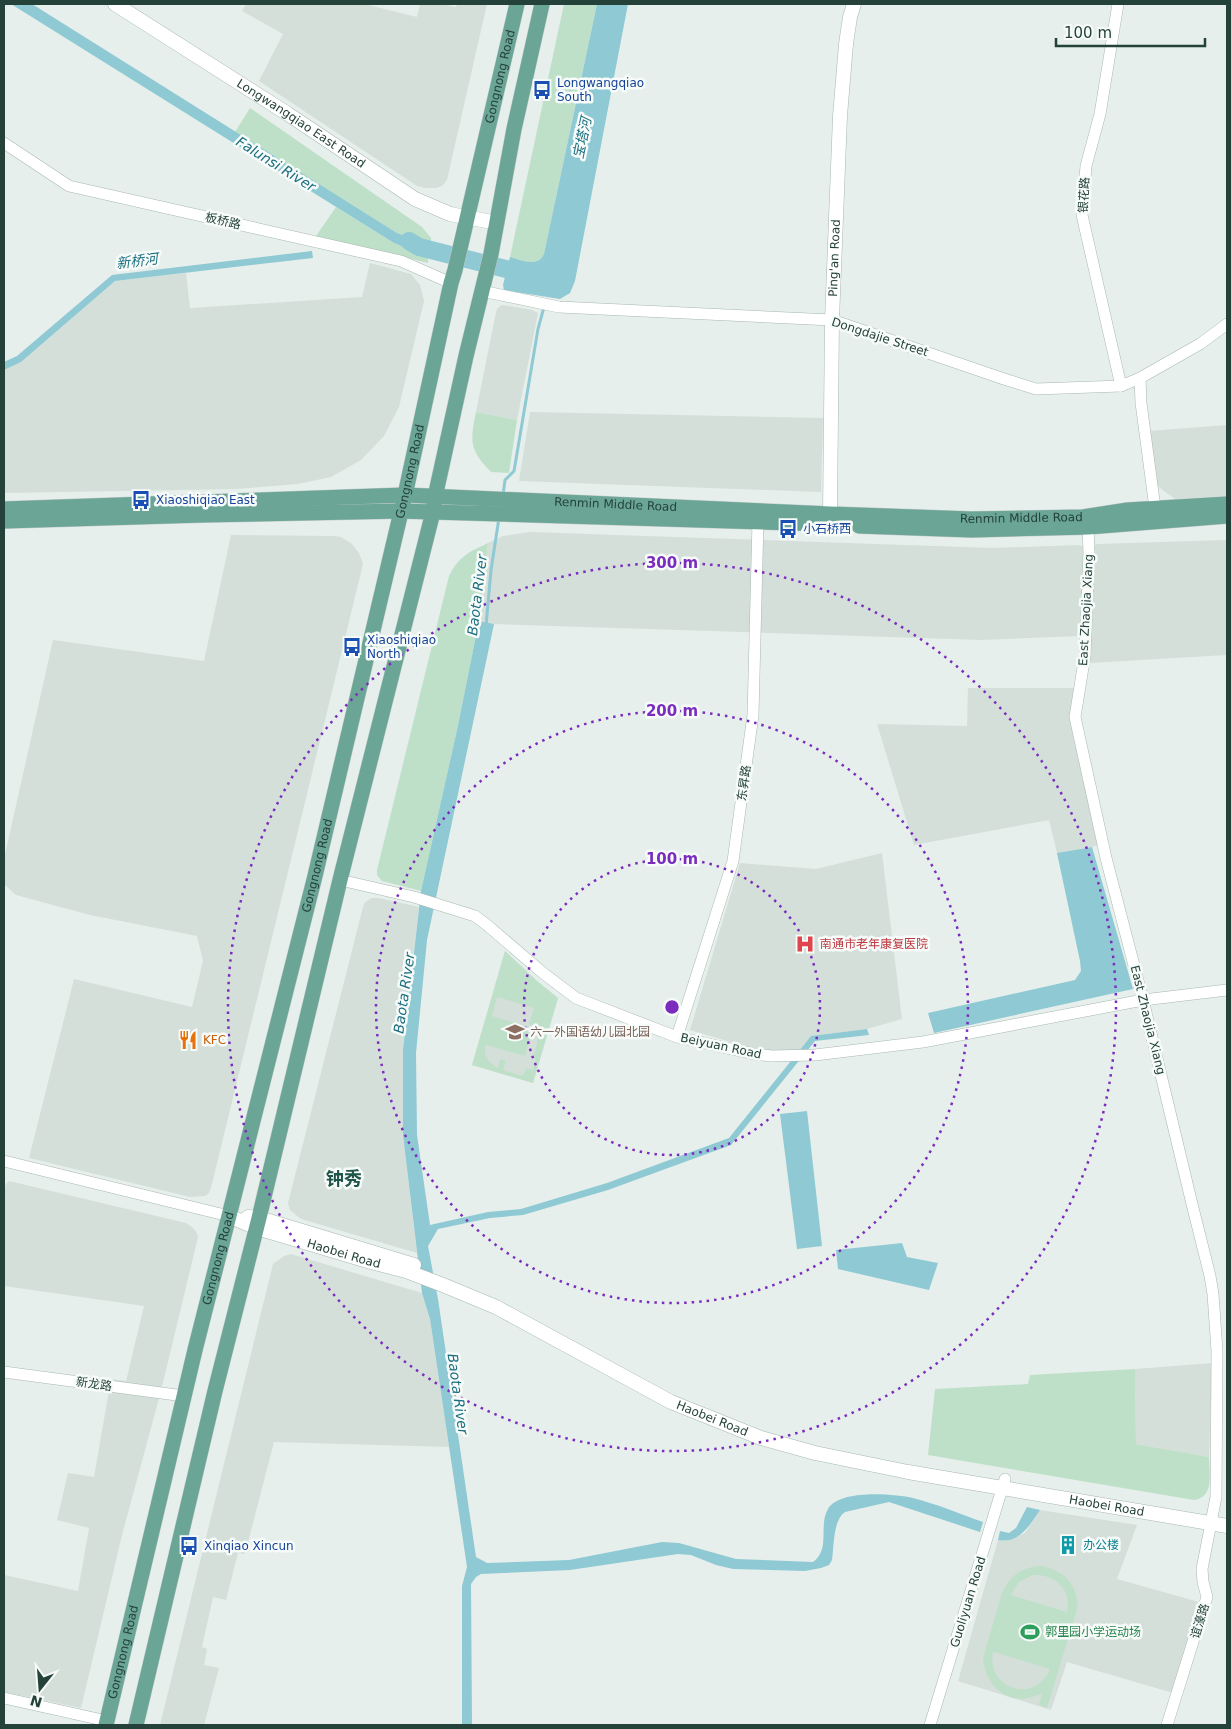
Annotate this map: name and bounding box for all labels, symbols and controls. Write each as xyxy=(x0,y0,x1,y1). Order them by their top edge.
scale bar xyxy=(1056,15,1205,47)
text: 100 m xyxy=(1064,24,1112,42)
street label: Gongnong Road xyxy=(482,28,518,125)
street label: Longwangqiao East Road xyxy=(234,76,368,171)
place label: Longwangqiao South xyxy=(557,76,644,104)
bus stop icon: Longwangqiao South xyxy=(531,79,553,101)
water label: 宝塔河 xyxy=(570,113,595,160)
water label: Falunsi River xyxy=(234,133,320,195)
street label: 银花路 xyxy=(1076,177,1092,213)
street label: 板桥路 xyxy=(204,210,242,232)
street label: Ping'an Road xyxy=(826,219,843,297)
water label: 新桥河 xyxy=(115,250,162,271)
street label: Dongdajie Street xyxy=(830,315,931,359)
street label: Gongnong Road xyxy=(393,423,427,520)
bus stop icon: Xiaoshiqiao East xyxy=(130,489,152,511)
place label: Xiaoshiqiao East xyxy=(156,493,255,507)
street label: Renmin Middle Road xyxy=(554,495,677,514)
street label: Renmin Middle Road xyxy=(960,510,1083,526)
bus stop icon: 小石桥西 xyxy=(777,518,799,540)
place label: 小石桥西 xyxy=(803,522,851,536)
water label: Baota River xyxy=(464,552,490,636)
text: 300 m xyxy=(646,554,698,572)
street label: East Zhaojia Xiang xyxy=(1076,554,1096,666)
place label: Xiaoshiqiao North xyxy=(367,633,436,661)
bus stop icon: Xiaoshiqiao North xyxy=(341,636,363,658)
text: 200 m xyxy=(646,702,698,720)
street label: 东昇路 xyxy=(735,764,753,802)
street label: Gongnong Road xyxy=(299,817,335,914)
text: 100 m xyxy=(646,850,698,868)
hospital icon: 南通市老年康复医院 xyxy=(794,933,816,955)
place label: 南通市老年康复医院 xyxy=(820,937,928,951)
water label: Baota River xyxy=(390,950,418,1034)
street label: East Zhaojia Xiang xyxy=(1128,964,1168,1076)
centre of rings xyxy=(663,998,681,1016)
school or university icon: 六一外国语幼儿园北园 xyxy=(504,1021,526,1043)
place label: 六一外国语幼儿园北园 xyxy=(530,1025,650,1039)
restaurant icon: KFC xyxy=(177,1029,199,1051)
street label: Beiyuan Road xyxy=(679,1031,763,1061)
place label: KFC xyxy=(203,1033,226,1047)
district label: 钟秀 xyxy=(326,1168,362,1189)
street label: Gongnong Road xyxy=(200,1210,237,1307)
street label: Haobei Road xyxy=(305,1236,382,1271)
water label: Baota River xyxy=(444,1353,472,1437)
street label: 新龙路 xyxy=(75,1375,113,1393)
street label: Haobei Road xyxy=(674,1398,750,1439)
street label: Haobei Road xyxy=(1068,1492,1145,1519)
building icon: 办公楼 xyxy=(1057,1534,1079,1556)
bus stop icon: Xinqiao Xincun xyxy=(178,1535,200,1557)
place label: 办公楼 xyxy=(1083,1538,1119,1552)
place label: Xinqiao Xincun xyxy=(204,1539,294,1553)
street label: Guoliyuan Road xyxy=(947,1555,989,1649)
street label: 谊濠路 xyxy=(1188,1602,1212,1640)
street label: Gongnong Road xyxy=(105,1604,141,1700)
sports icon: 郭里园小学运动场 xyxy=(1019,1621,1041,1643)
place label: 郭里园小学运动场 xyxy=(1045,1625,1141,1639)
north arrow xyxy=(15,1664,65,1714)
text: N xyxy=(28,1692,44,1711)

